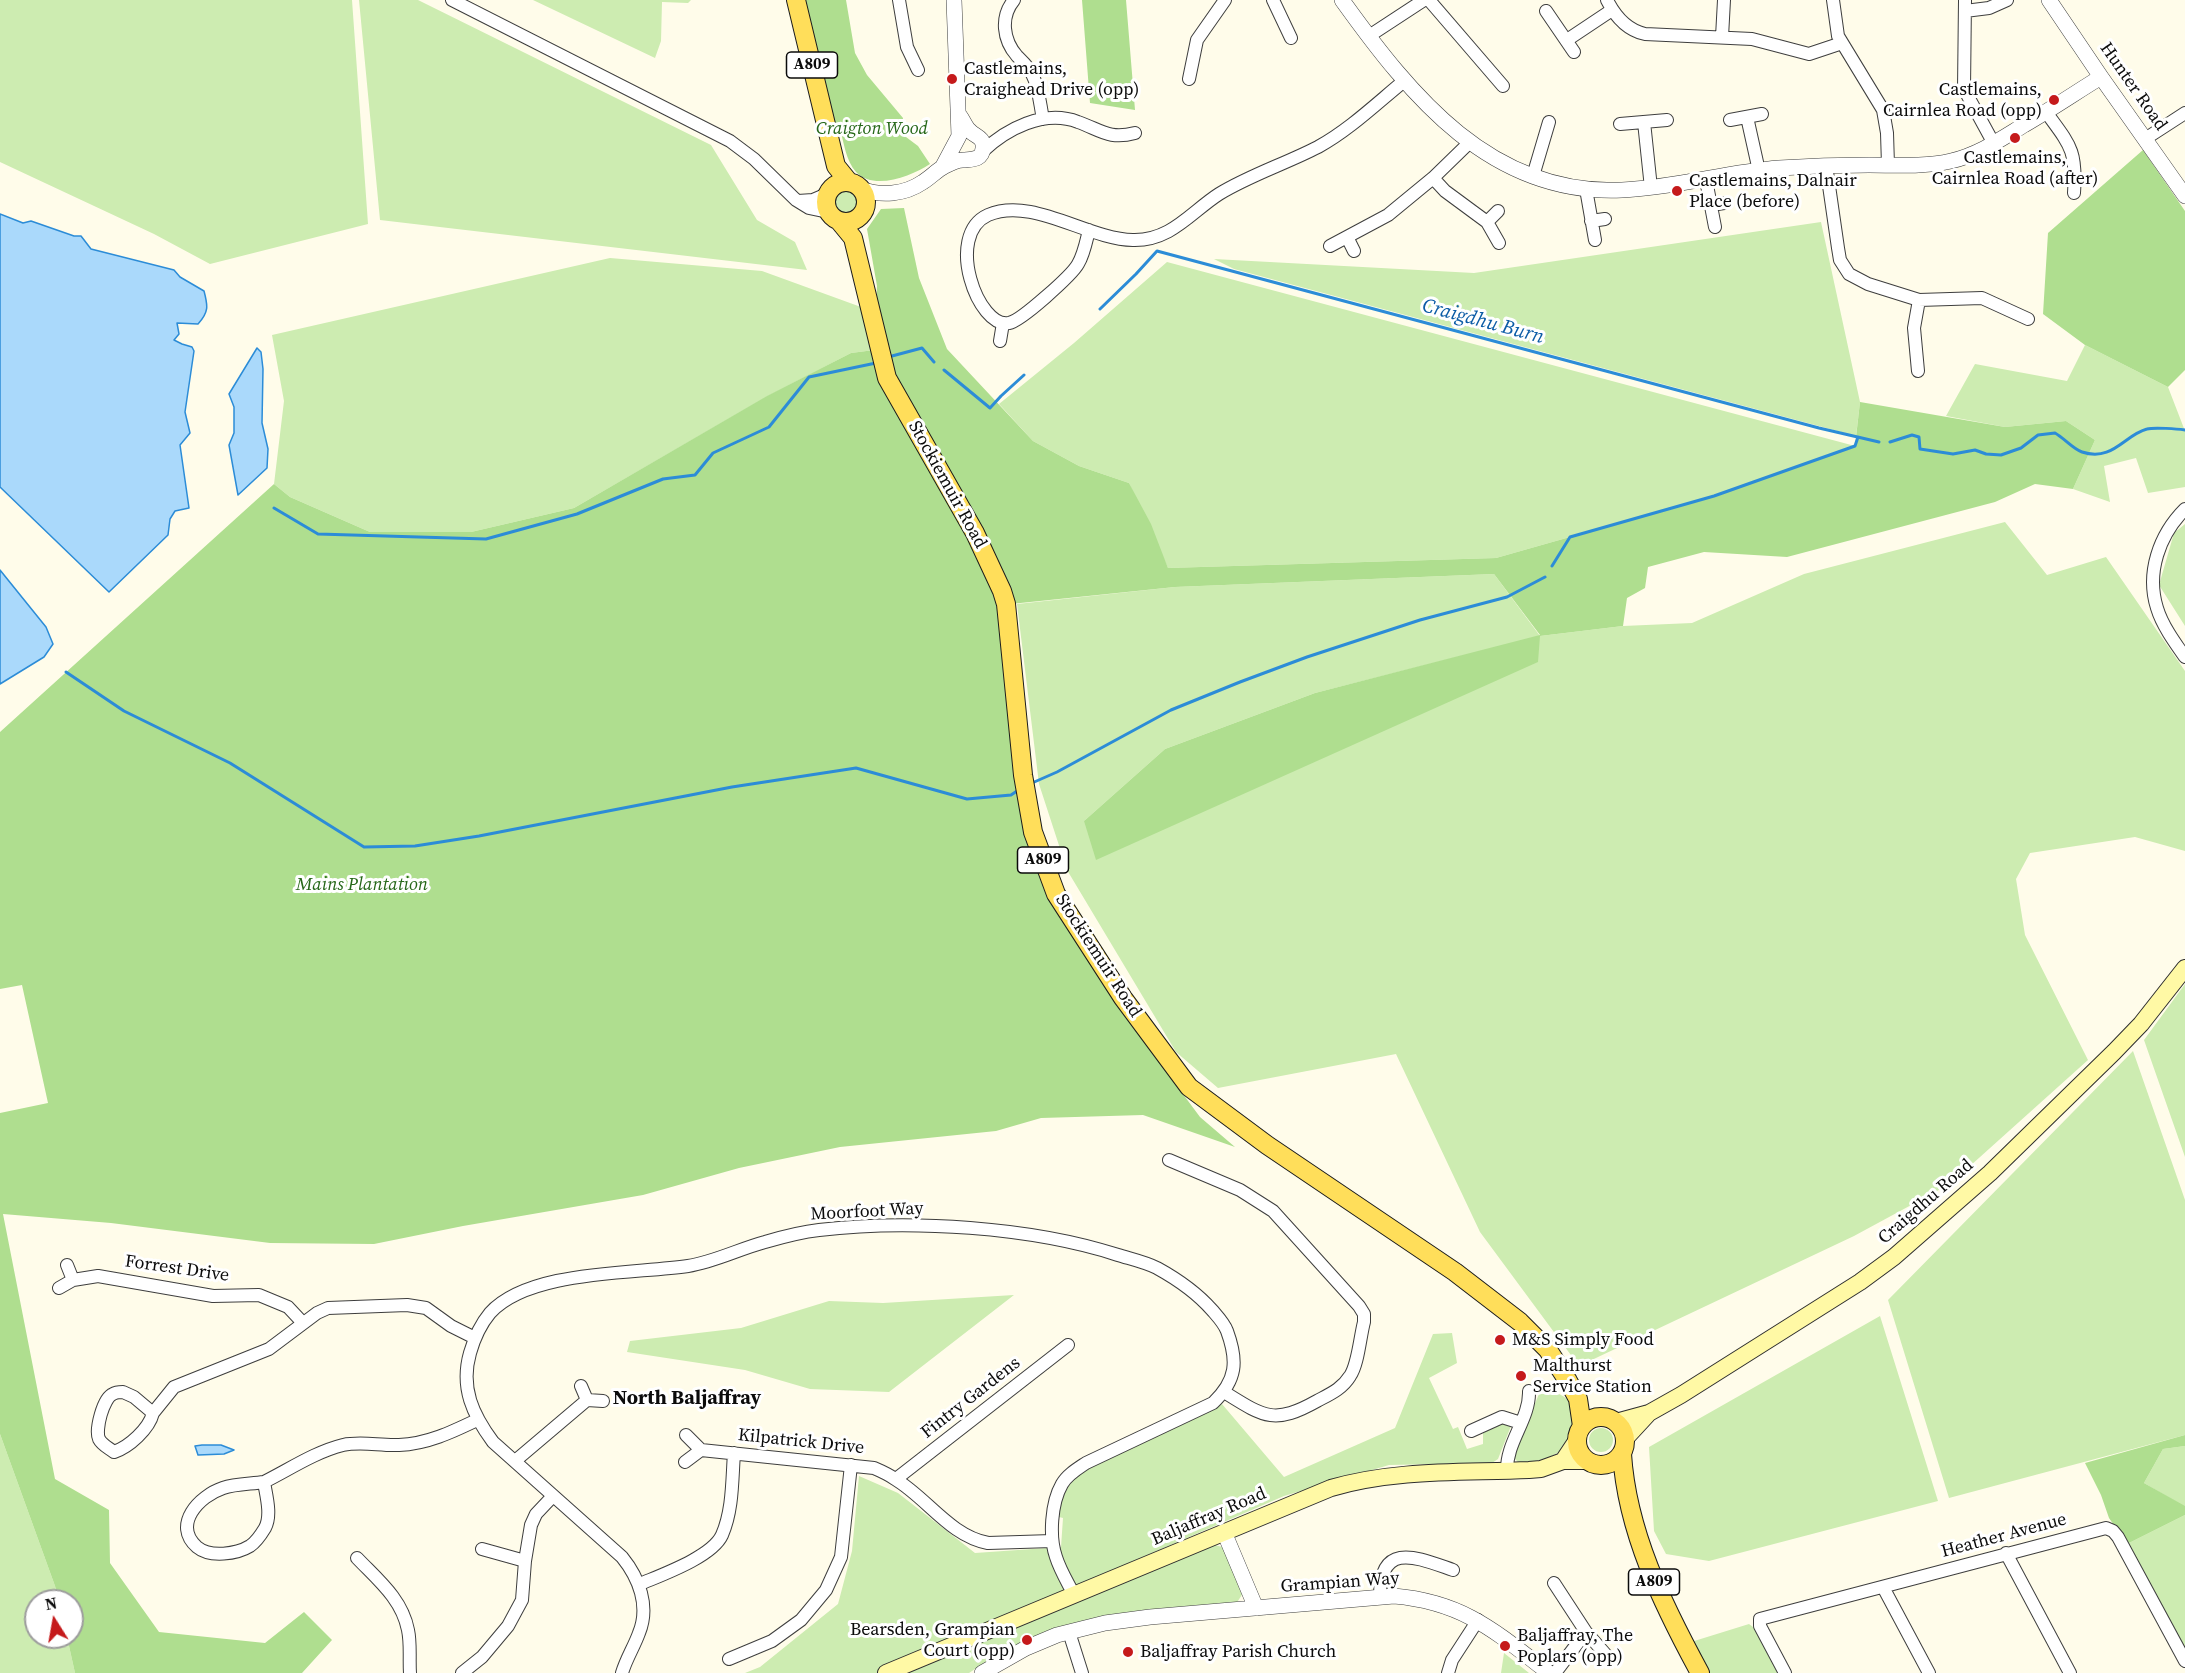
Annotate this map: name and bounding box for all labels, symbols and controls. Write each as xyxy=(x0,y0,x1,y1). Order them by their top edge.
street label: Hunter Road xyxy=(2095,39,2171,135)
road number: A809 xyxy=(786,52,838,78)
place label: Castlemains, Craighead Drive (opp) xyxy=(964,58,1139,100)
marker: Castlemains, Craighead Drive (opp) xyxy=(945,72,959,86)
place label: Castlemains, Cairnlea Road (opp) xyxy=(1883,79,2042,122)
marker: Castlemains, Cairnlea Road (opp) xyxy=(2047,93,2061,107)
park label: Craigton Wood xyxy=(816,118,928,140)
marker: Castlemains, Cairnlea Road (after) xyxy=(2008,131,2022,145)
place label: Castlemains, Cairnlea Road (after) xyxy=(1932,147,2098,190)
place label: Castlemains, Dalnair Place (before) xyxy=(1689,170,1857,213)
marker: Castlemains, Dalnair Place (before) xyxy=(1670,184,1684,198)
water label: Craigdhu Burn xyxy=(1420,294,1546,350)
street label: Stockiemuir Road xyxy=(903,418,991,552)
road number: A809 xyxy=(1018,847,1068,873)
park label: Mains Plantation xyxy=(296,874,428,896)
street label: Stockiemuir Road xyxy=(1050,890,1146,1022)
street label: Craigdhu Road xyxy=(1874,1155,1978,1249)
street label: Moorfoot Way xyxy=(810,1198,924,1226)
street label: Forrest Drive xyxy=(123,1251,231,1287)
place label: M&S Simply Food xyxy=(1512,1329,1654,1351)
marker: M&S Simply Food xyxy=(1493,1333,1507,1347)
street label: Fintry Gardens xyxy=(917,1352,1025,1444)
place label: Malthurst Service Station xyxy=(1533,1355,1652,1398)
marker: Malthurst Service Station xyxy=(1514,1369,1528,1383)
district label: North Baljaffray xyxy=(613,1387,761,1411)
street label: Kilpatrick Drive xyxy=(737,1425,865,1459)
street label: Baljaffray Road xyxy=(1148,1483,1270,1551)
street label: Heather Avenue xyxy=(1939,1509,2069,1563)
street label: Grampian Way xyxy=(1280,1568,1400,1598)
road number: A809 xyxy=(1628,1569,1680,1595)
north arrow xyxy=(24,1589,84,1649)
text: N xyxy=(43,1591,59,1615)
place label: Bearsden, Grampian Court (opp) xyxy=(850,1619,1015,1662)
place label: Baljaffray, The Poplars (opp) xyxy=(1517,1625,1633,1668)
marker: Bearsden, Grampian Court (opp) xyxy=(1020,1633,1034,1647)
marker: Baljaffray, The Poplars (opp) xyxy=(1498,1639,1512,1653)
place label: Baljaffray Parish Church xyxy=(1140,1641,1336,1663)
marker: Baljaffray Parish Church xyxy=(1121,1645,1135,1659)

